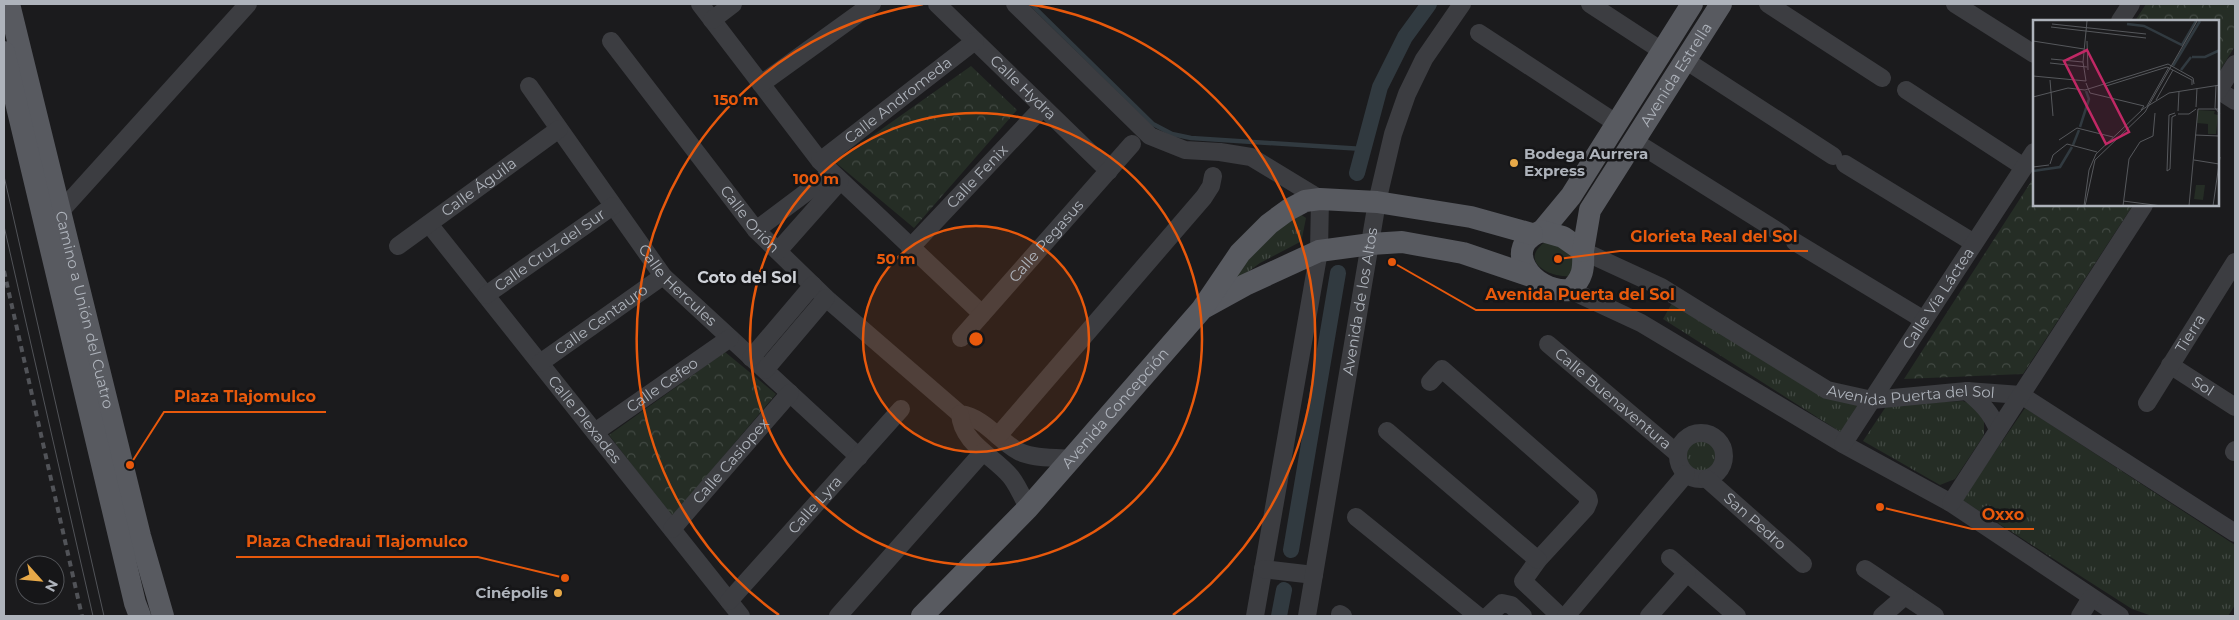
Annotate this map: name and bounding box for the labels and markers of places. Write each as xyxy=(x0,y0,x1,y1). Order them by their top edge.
place label: Bodega Aurrera Express xyxy=(1524,144,1648,180)
marker: Bodega Aurrera Express xyxy=(1508,157,1520,169)
callout: Glorieta Real del Sol xyxy=(1620,220,1808,251)
callout: Avenida Puerta del Sol xyxy=(1476,279,1685,310)
centre of rings xyxy=(967,330,985,348)
callout: Plaza Tlajomulco xyxy=(164,381,326,412)
callout: Oxxo xyxy=(1972,498,2034,529)
callout: Plaza Chedraui Tlajomulco xyxy=(236,526,478,557)
place label: Cinépolis xyxy=(476,583,548,602)
marker: Cinépolis xyxy=(552,587,564,599)

